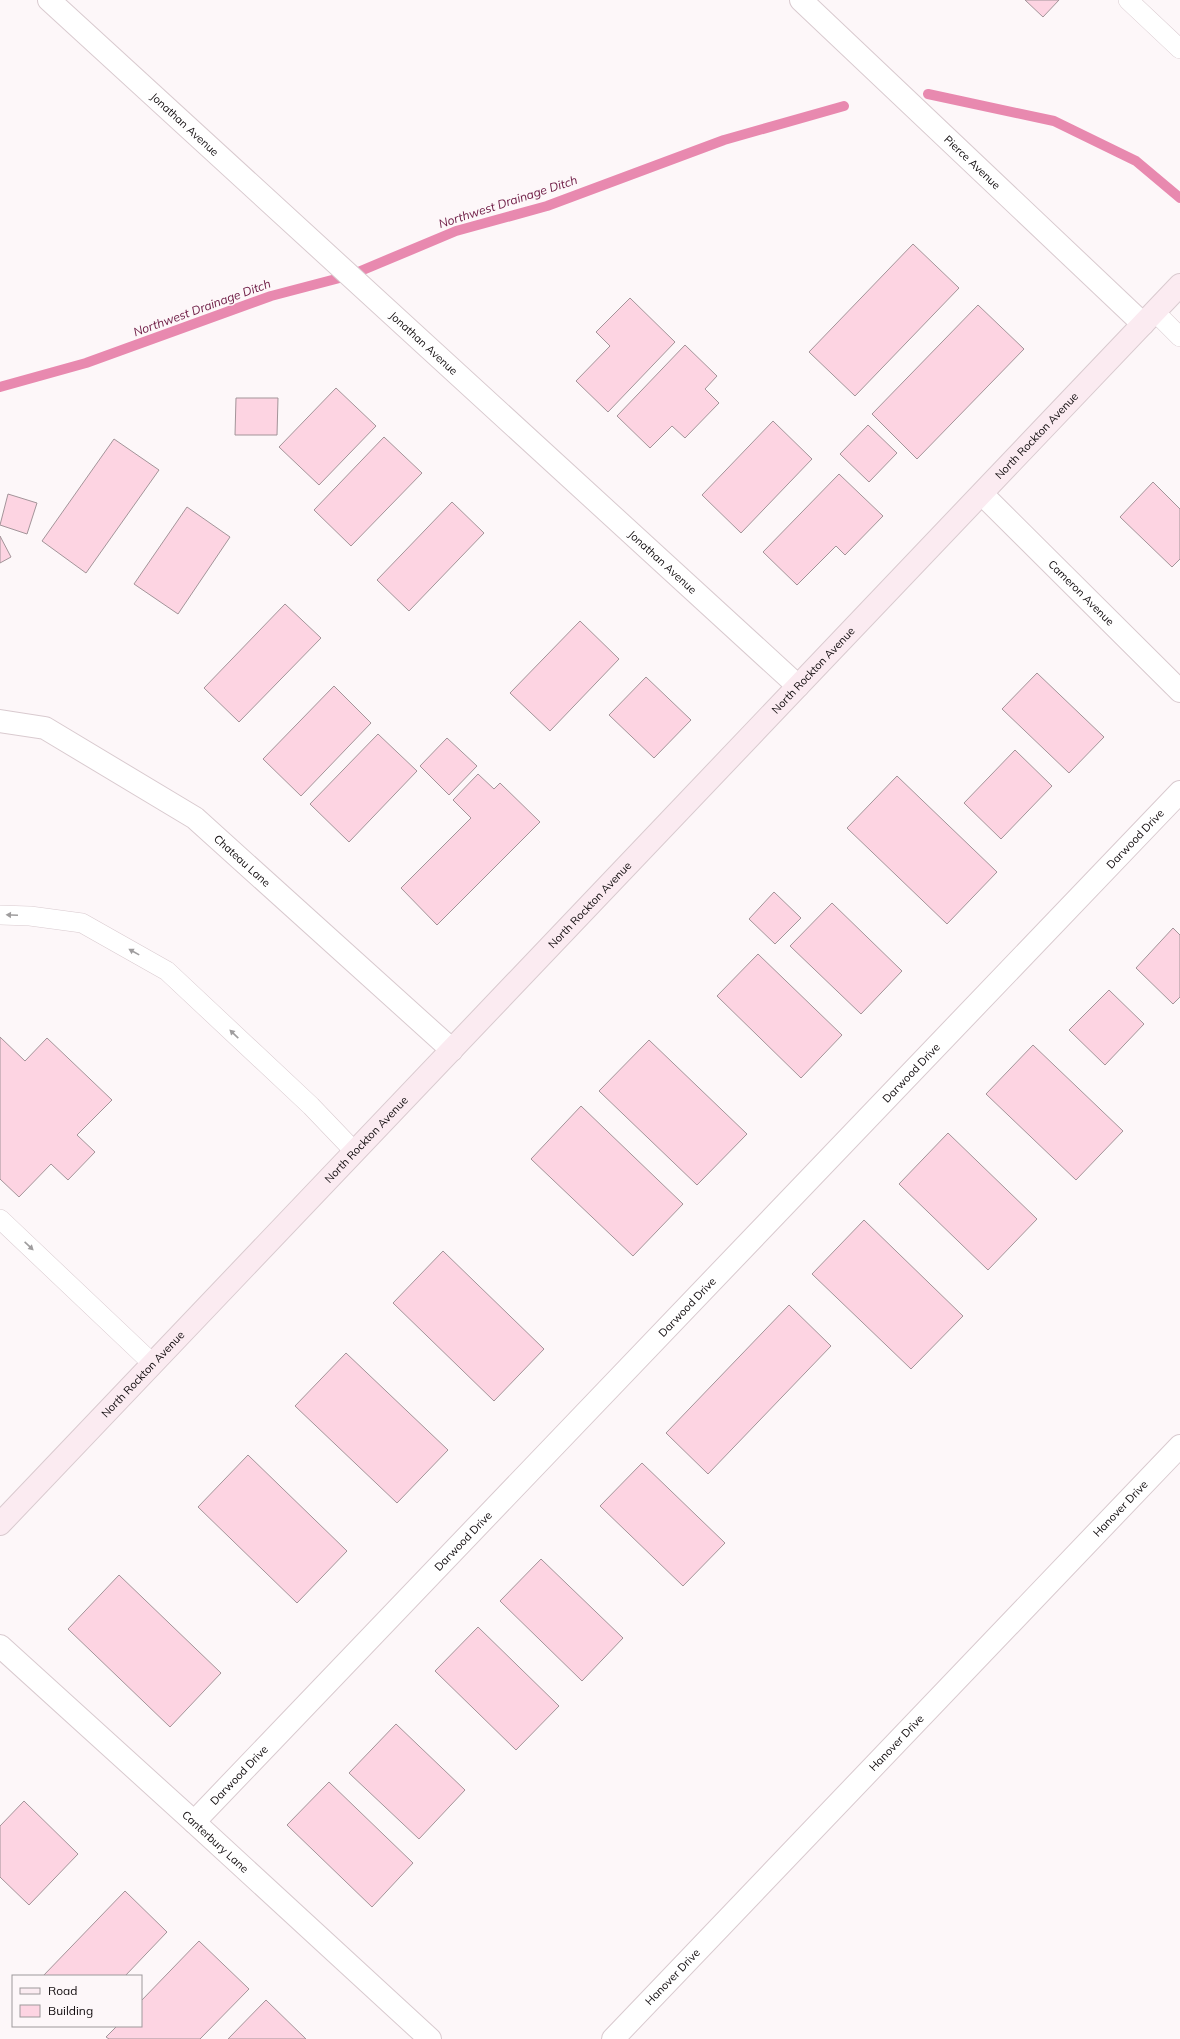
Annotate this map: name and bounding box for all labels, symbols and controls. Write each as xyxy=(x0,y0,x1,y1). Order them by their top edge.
street label: Jonathan Avenue xyxy=(148,90,222,159)
street label: Pierce Avenue xyxy=(941,132,1003,192)
water label: Northwest Drainage Ditch xyxy=(437,172,579,231)
water label: Northwest Drainage Ditch xyxy=(131,276,273,339)
street label: Jonathan Avenue xyxy=(387,308,461,378)
street label: North Rockton Avenue xyxy=(992,389,1081,482)
street label: Jonathan Avenue xyxy=(626,527,700,597)
street label: Cameron Avenue xyxy=(1045,557,1117,629)
street label: North Rockton Avenue xyxy=(769,624,858,717)
street label: Darwood Drive xyxy=(1103,806,1167,872)
street label: Chateau Lane xyxy=(211,831,273,890)
street label: North Rockton Avenue xyxy=(545,859,634,951)
one-way arrow xyxy=(5,912,18,918)
one-way arrow xyxy=(128,949,140,956)
one-way arrow xyxy=(229,1030,238,1039)
street label: Darwood Drive xyxy=(879,1040,943,1106)
street label: North Rockton Avenue xyxy=(322,1093,411,1186)
one-way arrow xyxy=(24,1241,34,1250)
street label: Darwood Drive xyxy=(655,1274,719,1340)
street label: North Rockton Avenue xyxy=(98,1328,187,1420)
street label: Hanover Drive xyxy=(1090,1477,1151,1540)
street label: Darwood Drive xyxy=(431,1508,495,1574)
street label: Hanover Drive xyxy=(866,1711,927,1774)
street label: Darwood Drive xyxy=(207,1742,271,1808)
street label: Canterbury Lane xyxy=(179,1808,252,1876)
street label: Hanover Drive xyxy=(642,1946,703,2008)
legend xyxy=(12,1975,142,2027)
text: Road xyxy=(48,1983,77,1998)
text: Building xyxy=(48,2003,93,2018)

